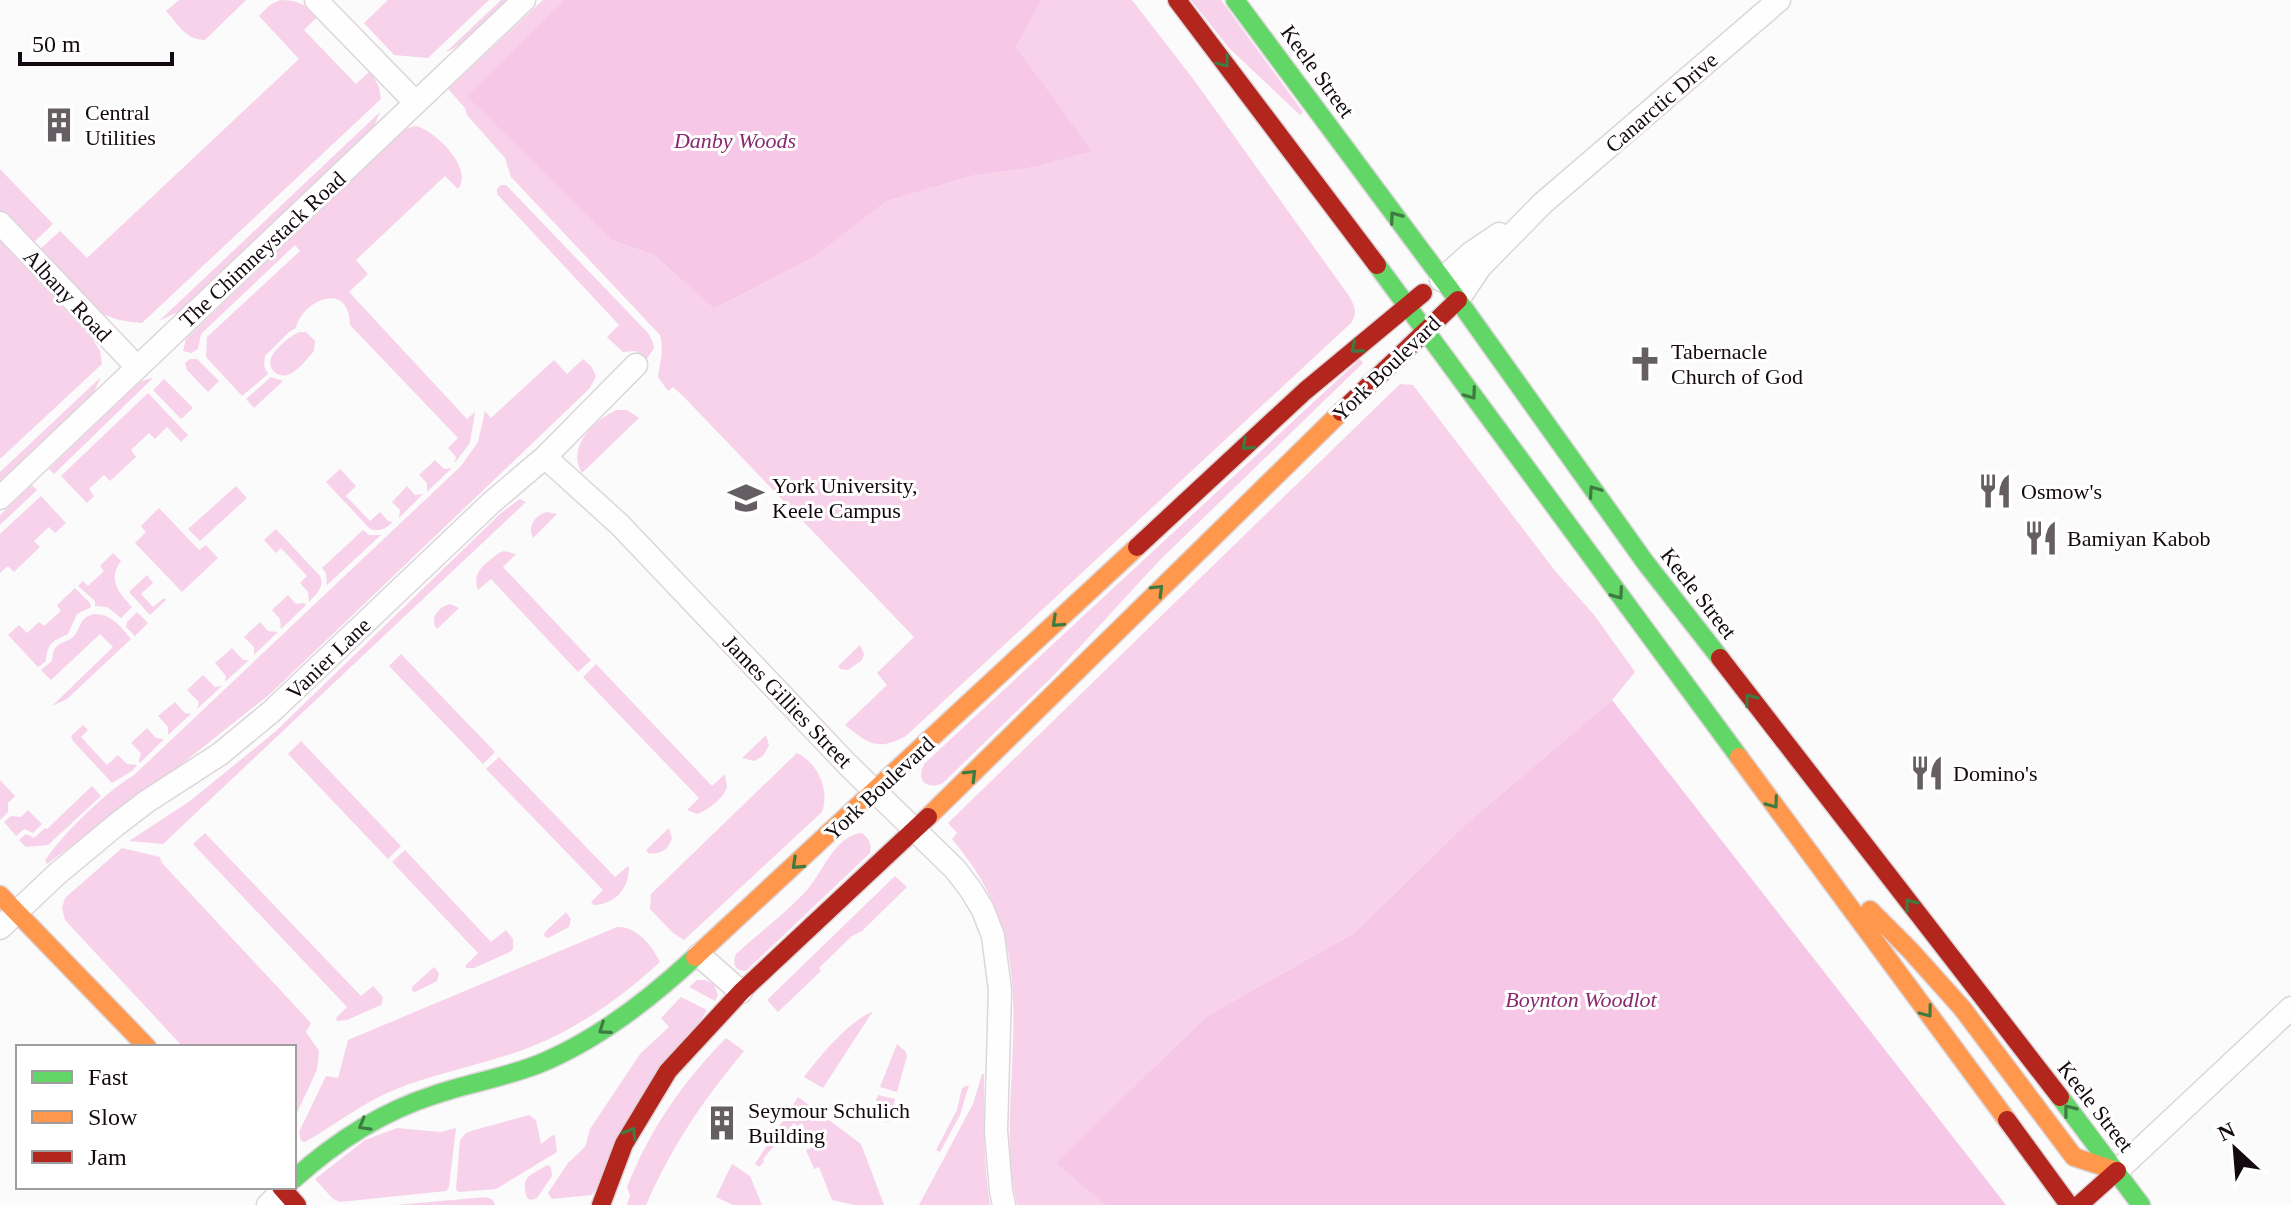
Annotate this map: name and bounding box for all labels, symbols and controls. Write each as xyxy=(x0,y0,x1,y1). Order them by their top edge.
scale bar xyxy=(20,16,172,66)
street label: Keele Street xyxy=(1276,20,1359,122)
text: 50 m xyxy=(32,31,81,57)
street label: Canarctic Drive xyxy=(1600,47,1722,158)
one-way arrow xyxy=(1215,53,1229,68)
place label: Central Utilities xyxy=(85,100,156,150)
building icon: Central Utilities xyxy=(40,106,78,144)
park label: Danby Woods xyxy=(673,128,796,153)
street label: The Chimneystack Road xyxy=(174,166,350,333)
one-way arrow xyxy=(1390,211,1404,225)
street label: Albany Road xyxy=(19,244,117,347)
street label: York Boulevard xyxy=(1327,311,1445,426)
one-way arrow xyxy=(1350,338,1365,353)
place label: Tabernacle Church of God xyxy=(1671,339,1803,389)
church icon: Tabernacle Church of God xyxy=(1626,345,1664,383)
one-way arrow xyxy=(1462,385,1476,400)
one-way arrow xyxy=(1242,435,1257,449)
restaurant icon: Osmow's xyxy=(1976,472,2014,510)
place label: York University, Keele Campus xyxy=(772,473,917,523)
school or university icon: York University, Keele Campus xyxy=(727,479,765,517)
place label: Osmow's xyxy=(2021,479,2102,504)
one-way arrow xyxy=(1589,486,1604,500)
restaurant icon: Bamiyan Kabob xyxy=(2022,519,2060,557)
place label: Bamiyan Kabob xyxy=(2067,526,2211,551)
street label: Keele Street xyxy=(1655,543,1742,644)
one-way arrow xyxy=(1149,585,1163,599)
one-way arrow xyxy=(1609,585,1623,600)
street label: Vanier Lane xyxy=(281,612,375,704)
one-way arrow xyxy=(1052,612,1066,627)
street label: James Gillies Street xyxy=(718,630,857,773)
one-way arrow xyxy=(1746,693,1760,708)
street label: York Boulevard xyxy=(820,731,939,845)
restaurant icon: Domino's xyxy=(1908,754,1946,792)
place label: Domino's xyxy=(1953,761,2038,786)
one-way arrow xyxy=(961,770,976,784)
one-way arrow xyxy=(1763,795,1777,809)
one-way arrow xyxy=(792,854,806,869)
one-way arrow xyxy=(1905,898,1919,913)
park label: Boynton Woodlot xyxy=(1505,987,1658,1012)
one-way arrow xyxy=(1918,1004,1932,1018)
one-way arrow xyxy=(599,1019,613,1034)
legend xyxy=(16,1045,296,1189)
street label: Keele Street xyxy=(2052,1056,2139,1157)
text: Fast xyxy=(88,1064,128,1090)
place label: Seymour Schulich Building xyxy=(748,1098,910,1148)
text: Slow xyxy=(88,1104,138,1130)
building icon: Seymour Schulich Building xyxy=(703,1104,741,1142)
one-way arrow xyxy=(2065,1104,2079,1119)
north arrow xyxy=(2195,1109,2275,1189)
one-way arrow xyxy=(358,1115,373,1131)
text: N xyxy=(2214,1117,2239,1146)
one-way arrow xyxy=(621,1127,637,1142)
text: Jam xyxy=(88,1144,127,1170)

